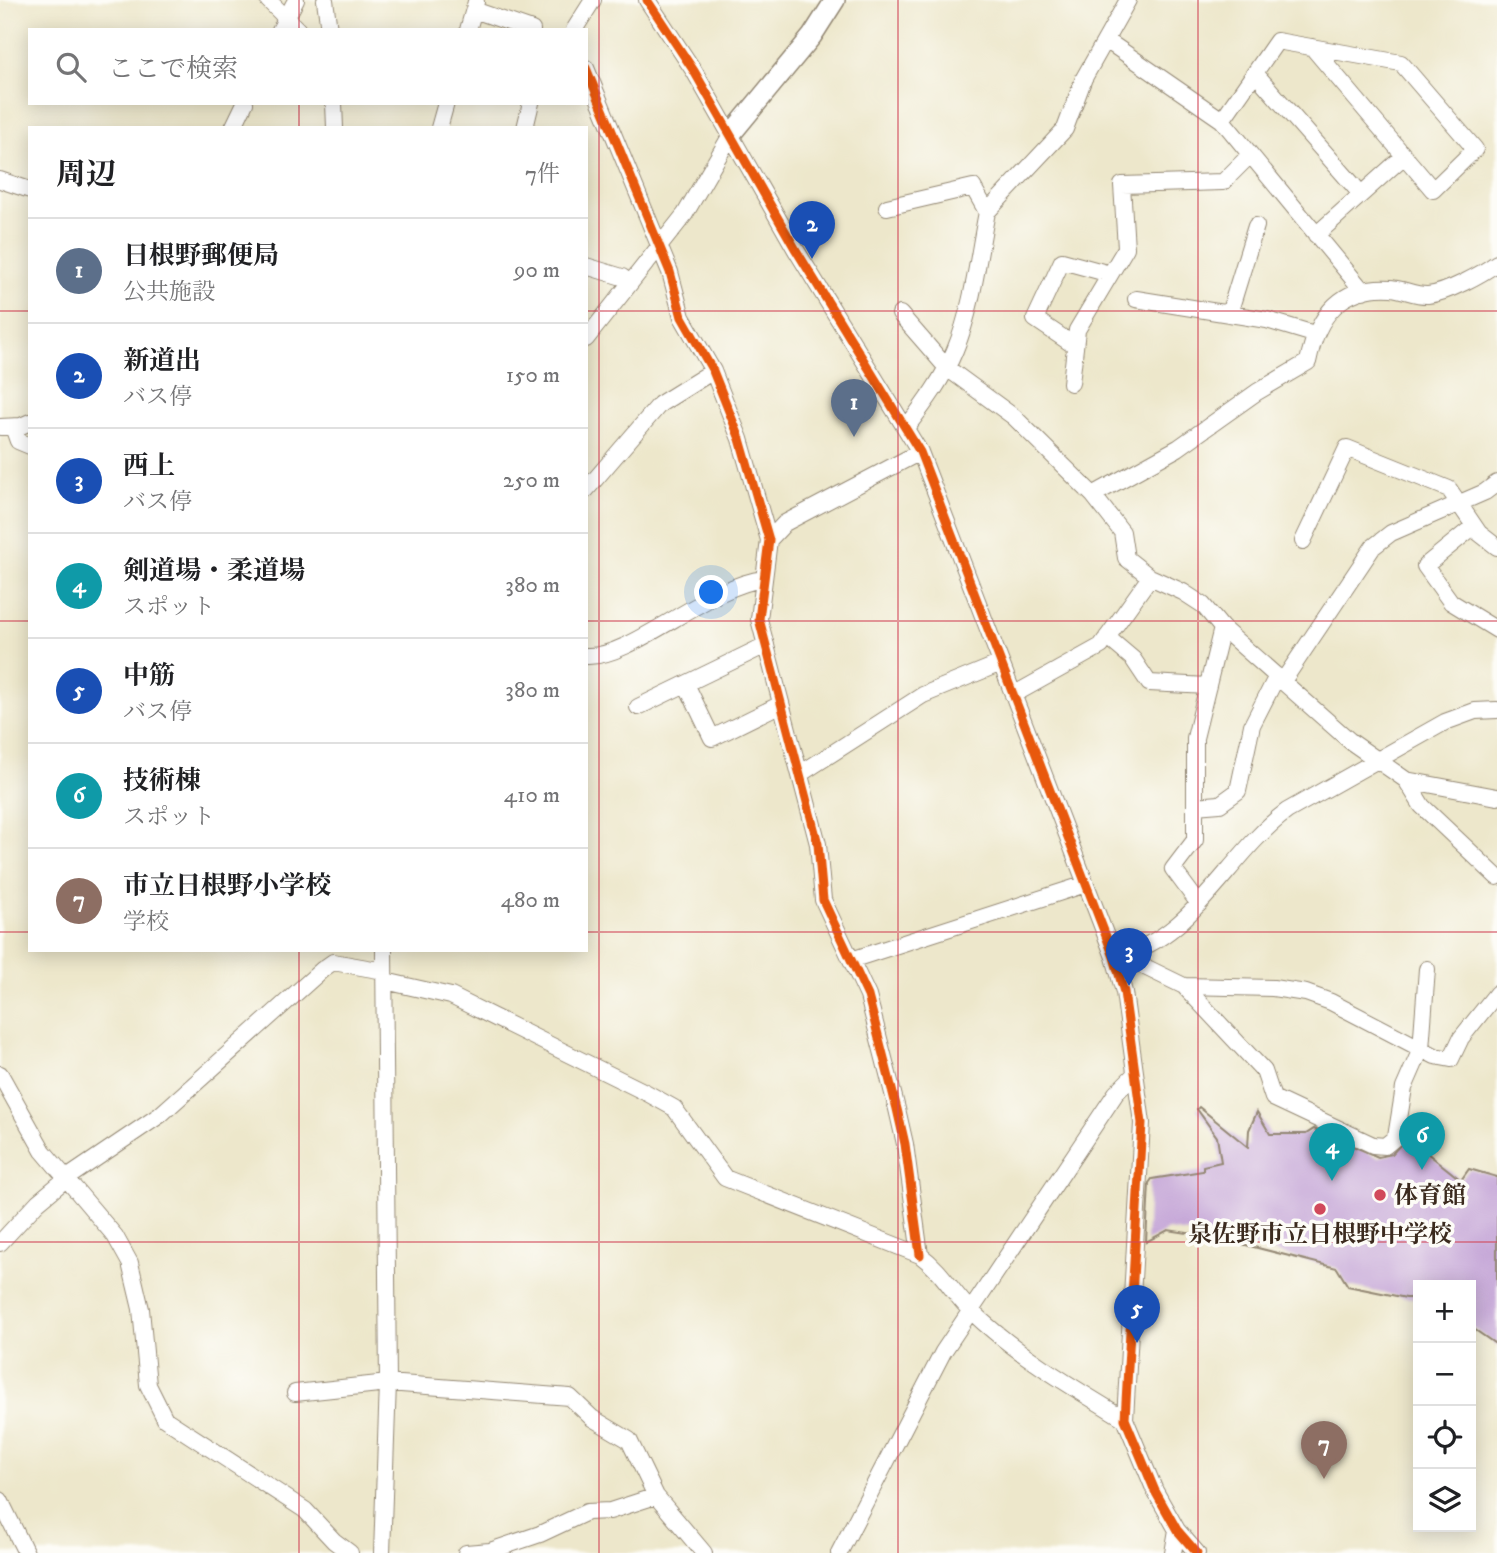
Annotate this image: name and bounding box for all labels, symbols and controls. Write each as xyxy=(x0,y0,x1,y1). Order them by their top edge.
search box xyxy=(28,28,588,105)
icon: search xyxy=(52,48,90,86)
text: ここで検索 xyxy=(108,53,238,86)
text: 周辺 xyxy=(56,157,116,194)
text: 7件 xyxy=(525,160,560,189)
pin: 2 xyxy=(789,201,835,259)
text: 日根野郵便局 xyxy=(123,240,279,273)
text: 1 xyxy=(75,256,83,285)
text: 90 m xyxy=(514,256,560,285)
text: 公共施設 xyxy=(123,278,215,307)
text: 新道出 xyxy=(123,345,201,378)
text: 2 xyxy=(73,361,85,390)
text: 150 m xyxy=(506,361,560,390)
pin: 1 xyxy=(831,379,877,437)
text: バス停 xyxy=(123,383,192,412)
text: 西上 xyxy=(123,450,175,483)
text: 3 xyxy=(75,466,83,495)
text: 250 m xyxy=(503,466,560,495)
text: バス停 xyxy=(123,488,192,517)
text: 剣道場・柔道場 xyxy=(123,555,305,588)
text: 4 xyxy=(72,571,86,600)
text: 380 m xyxy=(505,571,560,600)
your location xyxy=(694,575,728,609)
text: スポット xyxy=(123,593,215,622)
text: 中筋 xyxy=(123,660,175,693)
text: 5 xyxy=(73,676,85,705)
text: 380 m xyxy=(505,676,560,705)
text: バス停 xyxy=(123,698,192,727)
text: 技術棟 xyxy=(123,765,201,798)
text: 6 xyxy=(73,781,85,810)
text: 410 m xyxy=(504,781,560,810)
text: スポット xyxy=(123,803,215,832)
text: 市立日根野小学校 xyxy=(123,870,331,903)
text: 7 xyxy=(73,886,85,915)
text: 480 m xyxy=(501,886,560,915)
text: 学校 xyxy=(123,908,169,937)
pin: 3 xyxy=(1106,928,1152,986)
pin: 6 xyxy=(1399,1112,1445,1170)
pin: 4 xyxy=(1309,1123,1355,1181)
place label: 体育館 xyxy=(1394,1181,1466,1211)
marker: 体育館 xyxy=(1372,1187,1388,1203)
marker: 泉佐野市立日根野中学校 xyxy=(1312,1201,1328,1217)
place label: 泉佐野市立日根野中学校 xyxy=(1188,1220,1452,1250)
map controls xyxy=(1413,1280,1476,1532)
button: + xyxy=(1413,1280,1476,1343)
pin: 5 xyxy=(1114,1285,1160,1343)
button: − xyxy=(1413,1343,1476,1406)
button: locate xyxy=(1413,1406,1476,1469)
pin: 7 xyxy=(1301,1421,1347,1479)
button: layers xyxy=(1413,1469,1476,1532)

